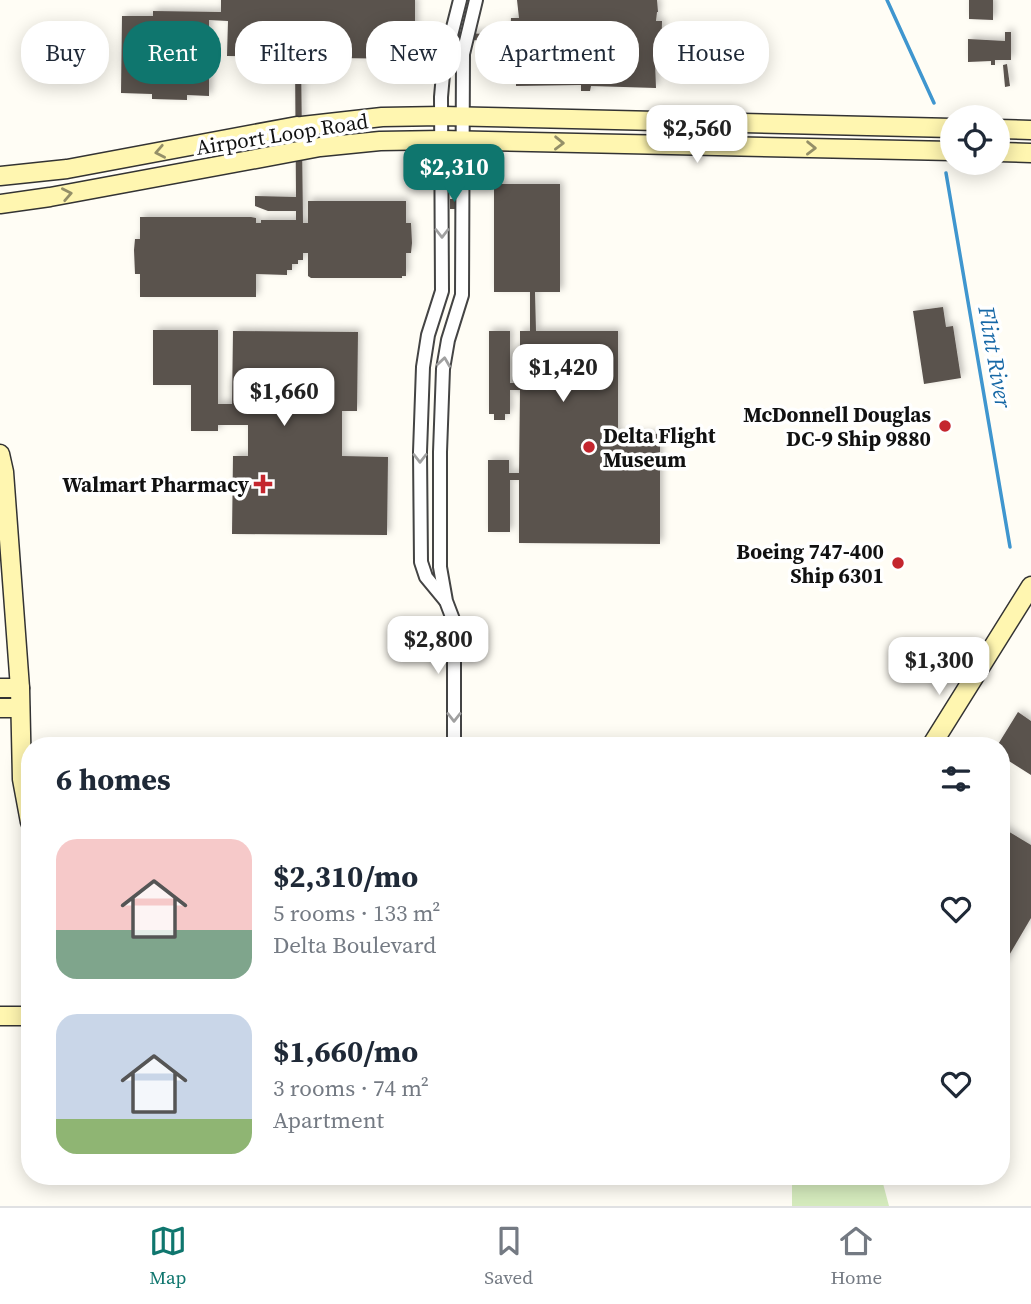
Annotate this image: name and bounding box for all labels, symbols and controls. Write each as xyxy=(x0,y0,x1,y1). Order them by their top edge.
chip: Buy xyxy=(21,21,109,84)
chip: Rent xyxy=(123,21,221,84)
chip: Filters xyxy=(235,21,352,84)
chip: New xyxy=(366,21,461,84)
chip: Apartment xyxy=(475,21,639,84)
chip: House xyxy=(653,21,769,84)
map controls xyxy=(940,105,1010,175)
button: locate xyxy=(940,105,1010,175)
street label: Airport Loop Road xyxy=(194,106,370,162)
pin: $2,560 xyxy=(640,106,754,165)
text: $2,560 xyxy=(662,112,732,144)
one-way arrow xyxy=(554,135,565,150)
one-way arrow xyxy=(807,140,817,156)
one-way arrow xyxy=(155,143,167,158)
pin: $2,310 xyxy=(397,144,511,204)
text: $2,310 xyxy=(419,151,489,183)
one-way arrow xyxy=(62,187,73,202)
one-way arrow xyxy=(434,228,450,239)
water label: Flint River xyxy=(970,303,1020,411)
pin: $1,420 xyxy=(506,344,620,404)
text: $1,420 xyxy=(528,351,598,383)
one-way arrow xyxy=(437,356,452,368)
pin: $1,660 xyxy=(227,368,341,428)
text: $1,660 xyxy=(249,375,319,407)
place label: McDonnell Douglas DC-9 Ship 9880 xyxy=(743,400,931,453)
marker: McDonnell Douglas DC-9 Ship 9880 xyxy=(937,418,953,434)
place label: Delta Flight Museum xyxy=(603,421,716,474)
marker: Delta Flight Museum xyxy=(581,439,597,455)
one-way arrow xyxy=(412,453,428,464)
place label: Walmart Pharmacy xyxy=(62,470,250,499)
marker: Walmart Pharmacy xyxy=(255,476,271,492)
place label: Boeing 747-400 Ship 6301 xyxy=(736,537,884,590)
marker: Boeing 747-400 Ship 6301 xyxy=(890,555,906,571)
pin: $2,800 xyxy=(381,616,495,676)
text: $2,800 xyxy=(403,623,473,655)
pin: $1,300 xyxy=(882,638,996,697)
text: $1,300 xyxy=(904,644,974,676)
one-way arrow xyxy=(446,712,462,723)
text: 6 homes xyxy=(56,759,171,800)
icon: filters xyxy=(937,760,975,798)
text: $2,310/mo xyxy=(273,856,418,897)
icon: home xyxy=(112,867,196,951)
icon: heart xyxy=(937,890,975,928)
text: 5 rooms · 133 m² xyxy=(273,897,440,929)
text: Delta Boulevard xyxy=(273,929,436,961)
text: $1,660/mo xyxy=(273,1031,418,1072)
icon: home xyxy=(112,1042,196,1126)
icon: heart xyxy=(937,1065,975,1103)
text: 3 rooms · 74 m² xyxy=(273,1072,429,1104)
text: Apartment xyxy=(273,1104,384,1136)
tab: Map xyxy=(149,1222,187,1290)
tab: Saved xyxy=(484,1222,533,1290)
tab: Home xyxy=(830,1222,882,1290)

